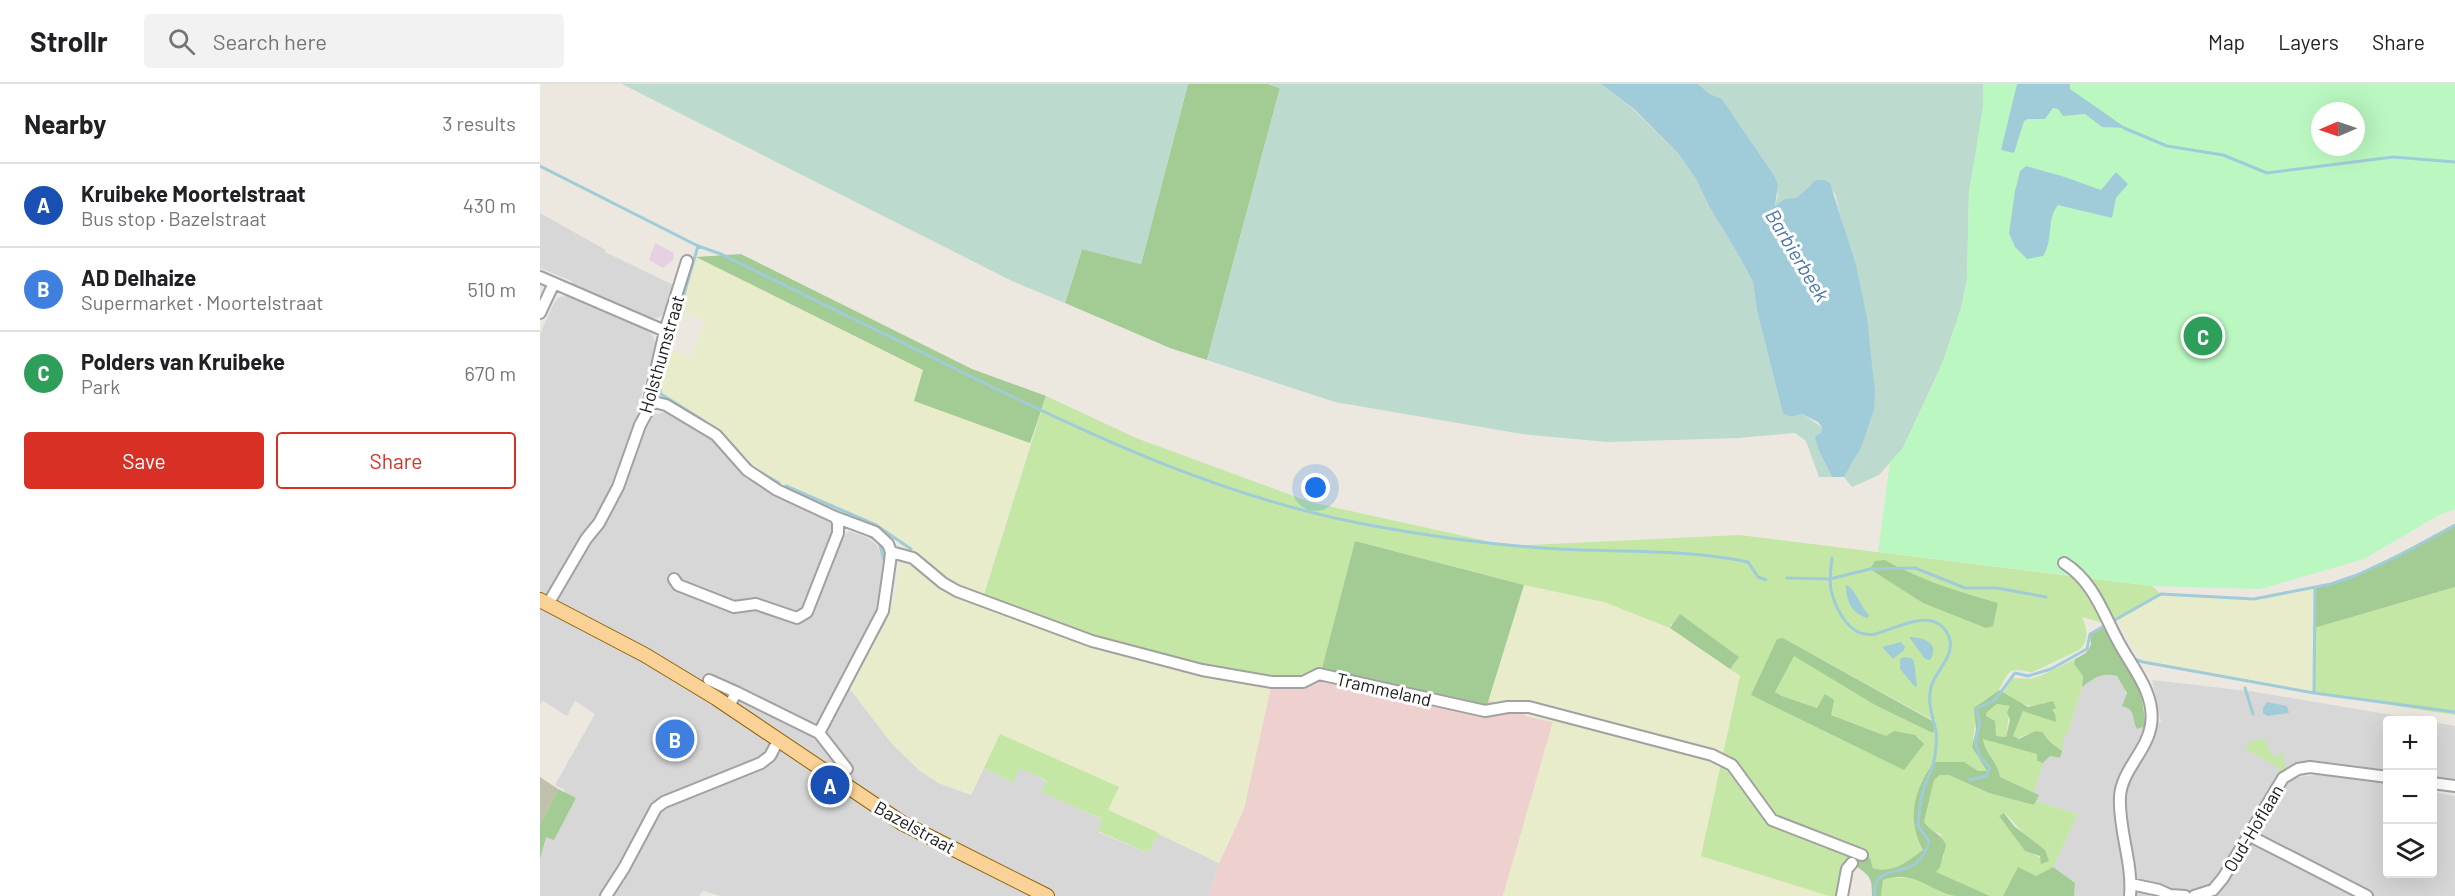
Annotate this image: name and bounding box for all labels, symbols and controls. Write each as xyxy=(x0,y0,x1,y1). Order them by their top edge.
search box xyxy=(144,14,564,68)
text: Strollr xyxy=(30,24,108,58)
icon: search xyxy=(165,25,198,58)
text: Search here xyxy=(213,28,327,54)
text: Map xyxy=(2208,29,2245,54)
text: Layers xyxy=(2278,29,2339,54)
text: Share xyxy=(2372,29,2425,54)
north arrow xyxy=(2311,102,2365,156)
text: Nearby xyxy=(24,108,106,139)
text: 3 results xyxy=(442,111,516,135)
text: Kruibeke Moortelstraat xyxy=(81,180,306,206)
text: A xyxy=(37,193,50,217)
text: 430 m xyxy=(463,193,516,217)
water label: Barbierbeek xyxy=(1761,205,1835,306)
text: Bus stop · Bazelstraat xyxy=(81,206,267,230)
text: AD Delhaize xyxy=(81,264,196,290)
text: B xyxy=(37,277,50,301)
text: 510 m xyxy=(467,277,516,301)
text: Supermarket · Moortelstraat xyxy=(81,290,324,314)
street label: Holsthumstraat xyxy=(634,292,688,416)
pin: C xyxy=(2184,314,2222,358)
text: Polders van Kruibeke xyxy=(81,348,285,374)
text: C xyxy=(37,361,50,385)
text: 670 m xyxy=(464,361,516,385)
text: Park xyxy=(81,374,120,398)
button: Save xyxy=(24,432,264,489)
button: Share xyxy=(276,432,516,489)
your location xyxy=(1301,473,1330,502)
street label: Trammeland xyxy=(1334,667,1434,711)
pin: B xyxy=(656,716,694,762)
map controls xyxy=(2383,716,2437,878)
button: + xyxy=(2383,716,2437,770)
pin: A xyxy=(810,762,850,808)
button: − xyxy=(2383,770,2437,824)
street label: Oud-Hoflaan xyxy=(2218,780,2288,876)
street label: Bazelstraat xyxy=(871,796,959,858)
button: layers xyxy=(2383,824,2437,878)

